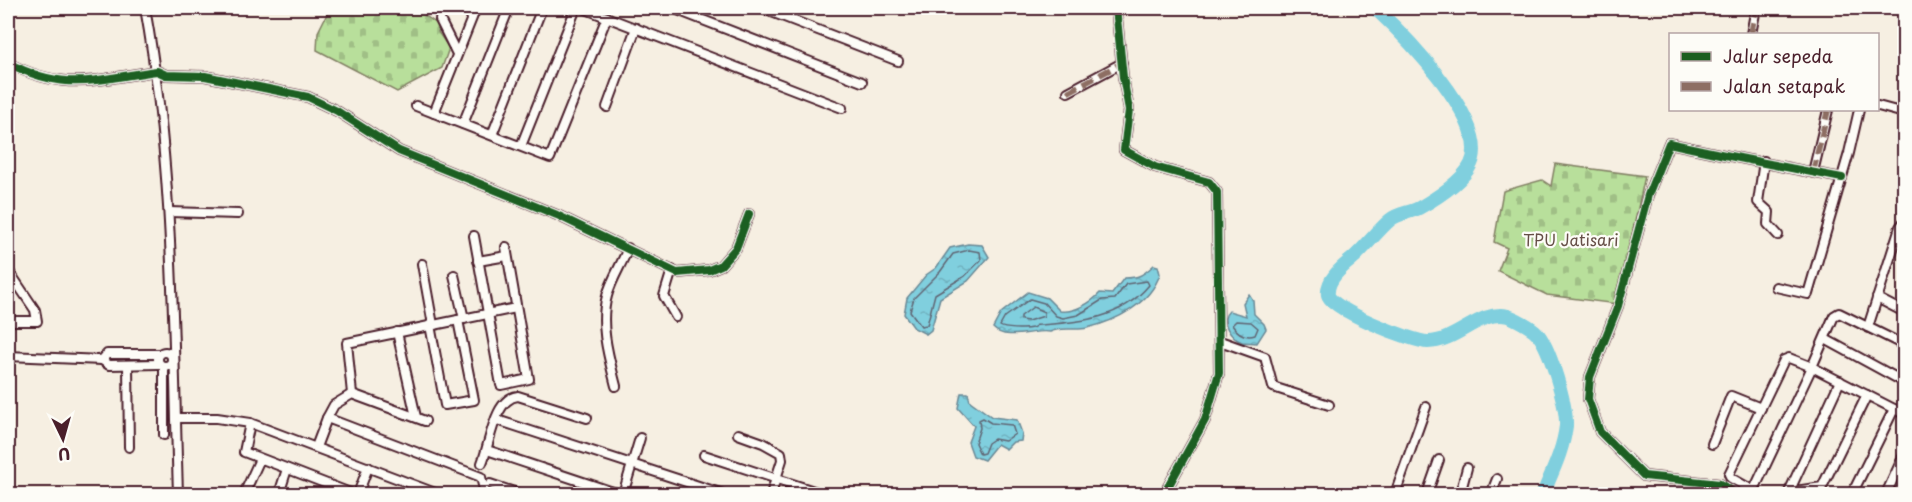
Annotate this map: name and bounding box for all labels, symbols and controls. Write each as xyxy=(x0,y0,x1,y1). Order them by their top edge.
legend xyxy=(1669,33,1879,111)
text: Jalur sepeda xyxy=(1723,42,1833,69)
text: Jalan setapak xyxy=(1723,72,1845,99)
park label: TPU Jatisari xyxy=(1523,227,1619,251)
north arrow xyxy=(33,409,93,469)
text: U xyxy=(57,442,72,467)

